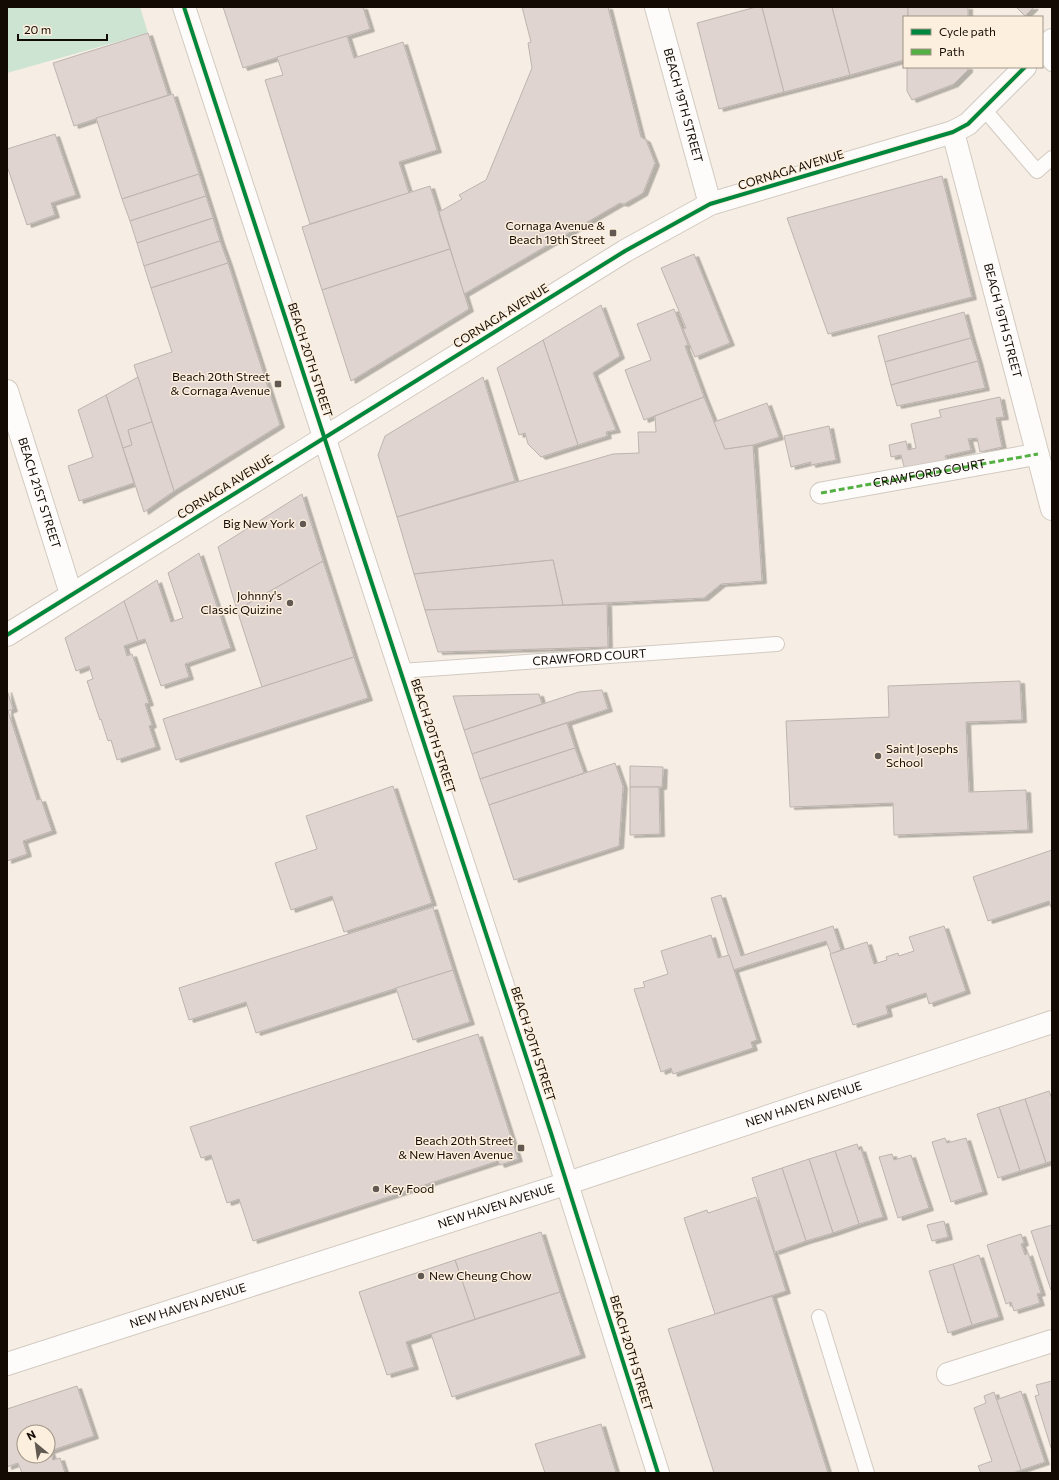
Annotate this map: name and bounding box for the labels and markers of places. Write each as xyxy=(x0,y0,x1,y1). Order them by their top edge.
place label: Cornaga Avenue & Beach 19th Street xyxy=(506,218,605,246)
marker: Cornaga Avenue & Beach 19th Street xyxy=(608,228,618,238)
place label: Beach 20th Street & Cornaga Avenue xyxy=(171,369,270,397)
marker: Beach 20th Street & Cornaga Avenue xyxy=(273,379,283,389)
place label: Big New York xyxy=(223,516,295,530)
marker: Big New York xyxy=(298,519,308,529)
place label: Johnny's Classic Quizine xyxy=(200,588,282,616)
marker: Johnny's Classic Quizine xyxy=(285,598,295,608)
place label: Saint Josephs School xyxy=(886,741,958,769)
marker: Saint Josephs School xyxy=(873,751,883,761)
place label: Beach 20th Street & New Haven Avenue xyxy=(398,1133,513,1161)
marker: Beach 20th Street & New Haven Avenue xyxy=(516,1143,526,1153)
place label: Key Food xyxy=(384,1181,434,1195)
marker: Key Food xyxy=(371,1184,381,1194)
place label: New Cheung Chow xyxy=(429,1268,532,1282)
marker: New Cheung Chow xyxy=(416,1271,426,1281)

